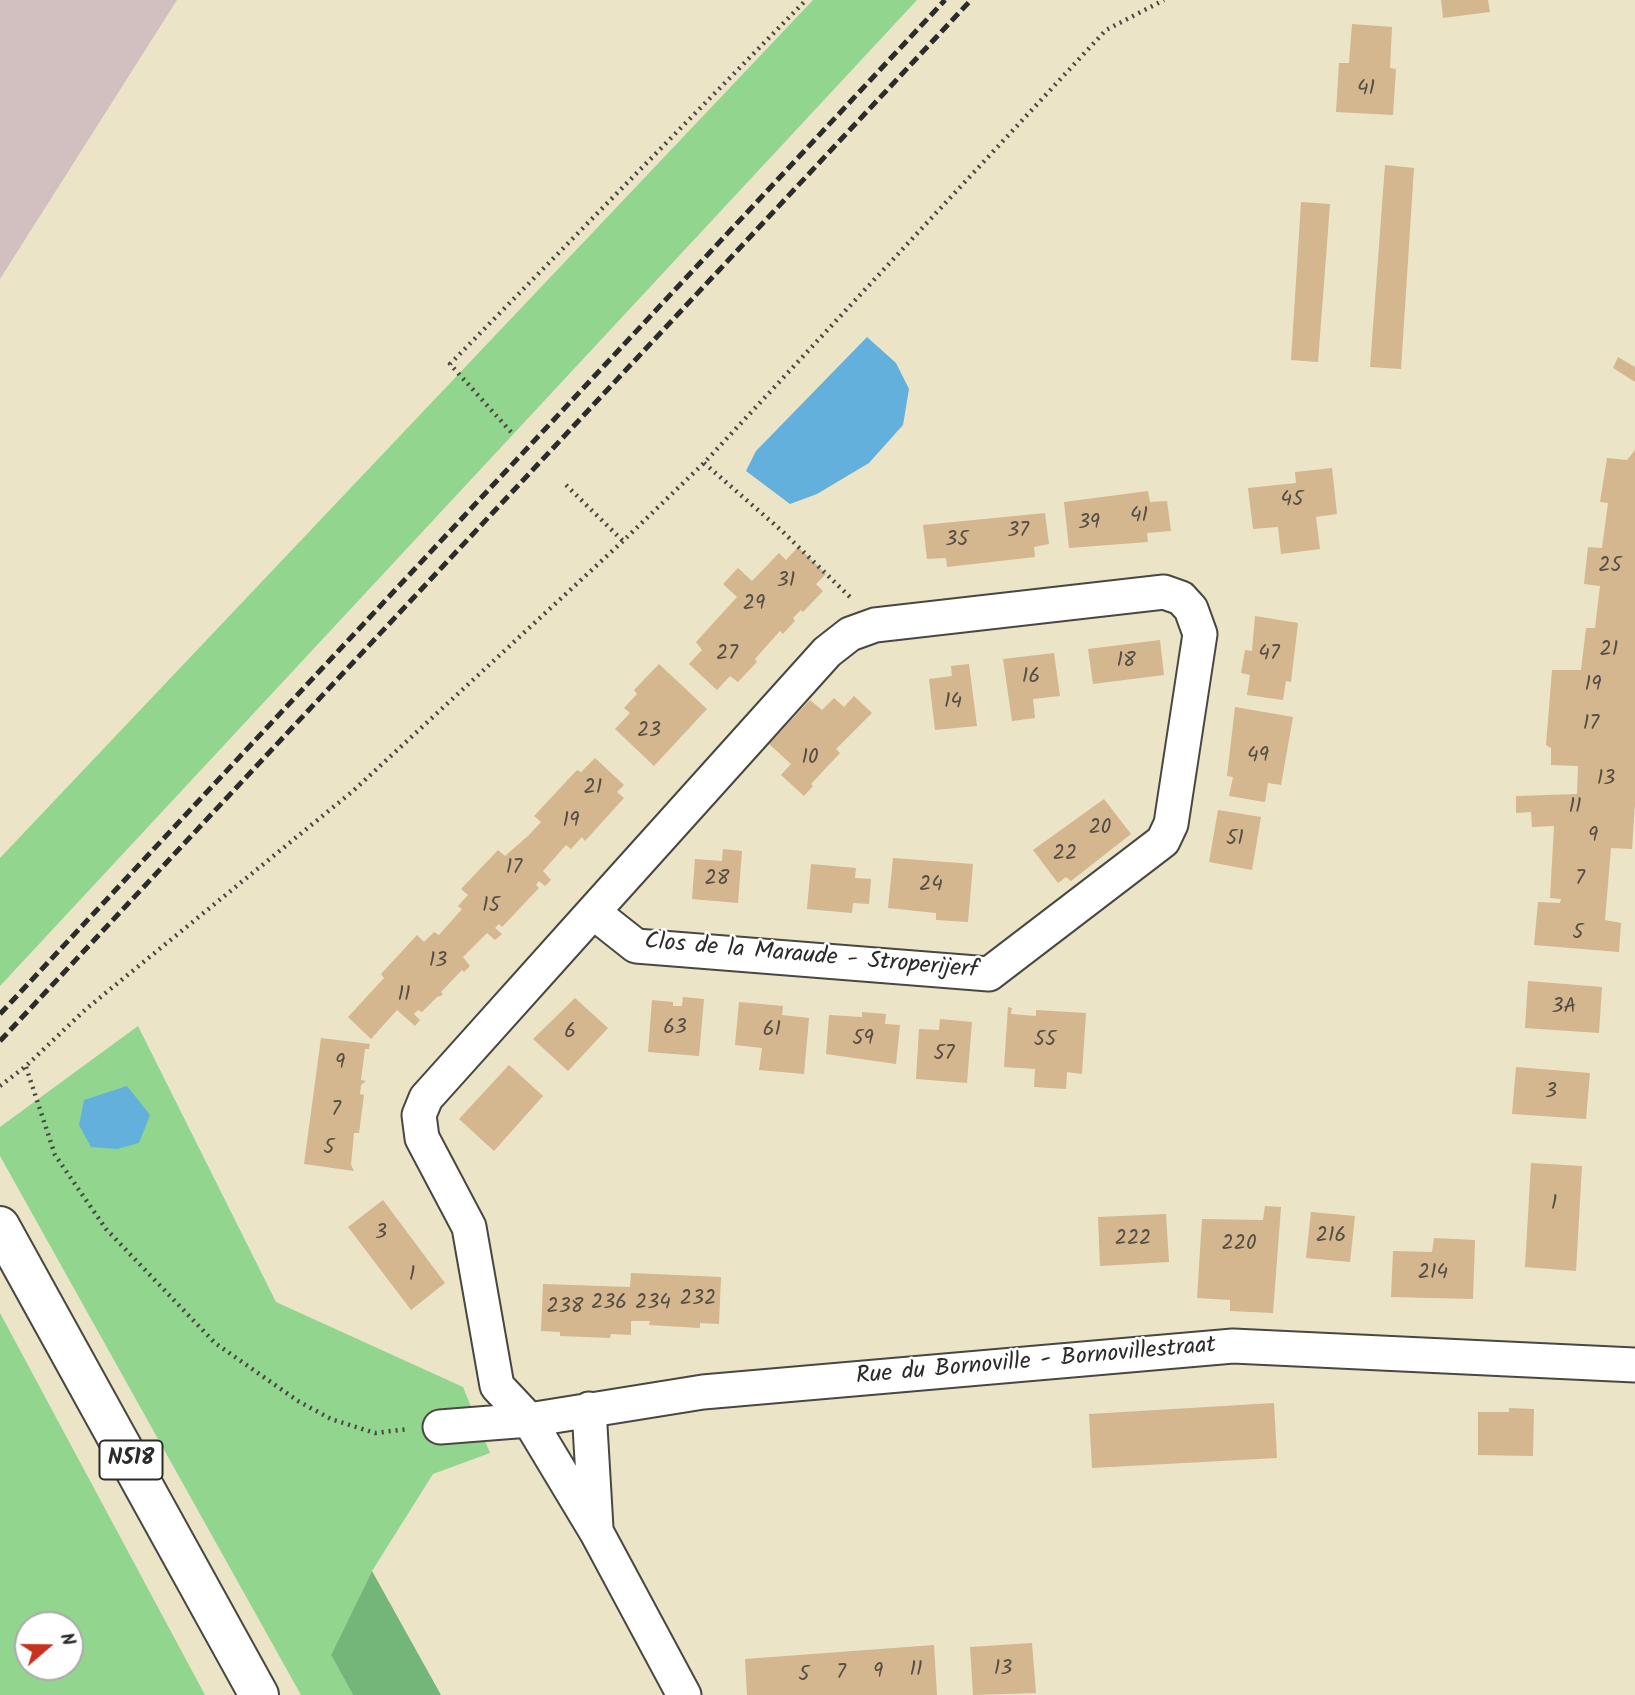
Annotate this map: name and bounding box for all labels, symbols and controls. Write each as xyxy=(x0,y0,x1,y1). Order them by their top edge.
house number: 41 xyxy=(1357,77,1375,103)
house number: 45 xyxy=(1281,488,1303,514)
house number: 41 xyxy=(1130,504,1148,530)
house number: 39 xyxy=(1078,511,1100,537)
house number: 37 xyxy=(1007,519,1029,545)
house number: 35 xyxy=(945,528,969,554)
house number: 25 xyxy=(1598,554,1622,580)
house number: 31 xyxy=(777,569,795,595)
house number: 29 xyxy=(743,592,765,618)
house number: 21 xyxy=(1600,638,1618,664)
house number: 27 xyxy=(716,642,738,668)
house number: 47 xyxy=(1258,642,1280,668)
house number: 18 xyxy=(1116,649,1136,675)
house number: 16 xyxy=(1022,665,1040,691)
house number: 19 xyxy=(1585,673,1601,699)
house number: 14 xyxy=(944,690,962,716)
house number: 17 xyxy=(1583,712,1599,738)
house number: 23 xyxy=(637,719,661,745)
house number: 49 xyxy=(1247,744,1269,770)
house number: 10 xyxy=(801,746,819,772)
house number: 13 xyxy=(1597,767,1615,793)
house number: 21 xyxy=(584,776,602,802)
house number: 11 xyxy=(1568,795,1582,821)
house number: 19 xyxy=(563,809,579,835)
house number: 20 xyxy=(1089,816,1111,842)
house number: 9 xyxy=(1588,824,1598,850)
house number: 51 xyxy=(1226,827,1244,853)
house number: 22 xyxy=(1053,842,1077,868)
house number: 17 xyxy=(506,856,522,882)
house number: 28 xyxy=(705,867,729,893)
house number: 7 xyxy=(1575,867,1585,893)
house number: 24 xyxy=(919,873,943,899)
house number: 15 xyxy=(482,894,500,920)
house number: 5 xyxy=(1572,921,1584,947)
street label: Clos de la Maraude - Stroperijerf xyxy=(643,929,979,987)
house number: 13 xyxy=(429,949,447,975)
house number: 11 xyxy=(397,983,411,1009)
house number: 3A xyxy=(1552,995,1576,1021)
house number: 63 xyxy=(663,1016,687,1042)
house number: 61 xyxy=(763,1018,781,1044)
house number: 6 xyxy=(564,1020,576,1046)
house number: 59 xyxy=(852,1027,874,1053)
house number: 55 xyxy=(1034,1028,1056,1054)
house number: 57 xyxy=(934,1042,954,1068)
house number: 9 xyxy=(335,1051,345,1077)
house number: 3 xyxy=(1545,1080,1557,1106)
house number: 7 xyxy=(331,1098,341,1124)
house number: 5 xyxy=(323,1136,335,1162)
house number: 1 xyxy=(1551,1192,1557,1218)
house number: 3 xyxy=(375,1221,387,1247)
house number: 216 xyxy=(1316,1224,1346,1250)
house number: 222 xyxy=(1115,1227,1151,1253)
house number: 220 xyxy=(1222,1232,1256,1258)
house number: 214 xyxy=(1418,1261,1448,1287)
house number: 1 xyxy=(409,1263,415,1289)
house number: 232 xyxy=(680,1287,716,1313)
house number: 236 xyxy=(591,1291,627,1317)
house number: 234 xyxy=(635,1291,671,1317)
house number: 238 xyxy=(547,1295,583,1321)
street label: Rue du Bornoville - Bornovillestraat xyxy=(855,1333,1217,1393)
road number: N518 xyxy=(100,1441,162,1480)
north arrow xyxy=(14,1611,84,1681)
text: N xyxy=(51,1629,83,1650)
house number: 13 xyxy=(994,1657,1012,1683)
house number: 11 xyxy=(909,1658,923,1684)
house number: 9 xyxy=(873,1660,883,1686)
house number: 7 xyxy=(836,1661,846,1687)
house number: 5 xyxy=(798,1663,810,1689)

